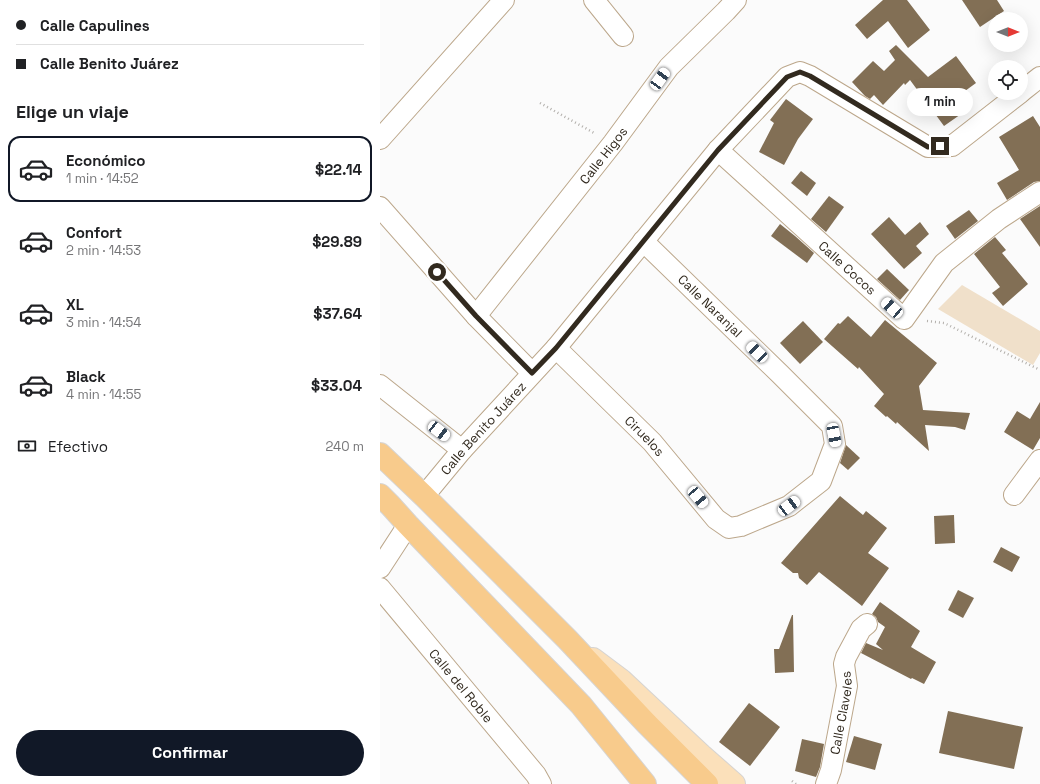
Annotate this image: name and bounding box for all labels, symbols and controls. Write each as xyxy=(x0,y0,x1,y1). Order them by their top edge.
north arrow xyxy=(988,12,1028,52)
map controls xyxy=(988,12,1028,100)
text: Calle Capulines xyxy=(40,16,150,35)
text: Calle Benito Juárez xyxy=(40,54,179,73)
button: locate xyxy=(988,60,1028,100)
car xyxy=(648,66,672,92)
callout: 1 min xyxy=(907,88,973,116)
text: 1 min xyxy=(924,93,956,110)
text: Elige un viaje xyxy=(16,100,129,123)
street label: Calle Higos xyxy=(575,123,631,187)
route end xyxy=(931,137,949,155)
icon: car xyxy=(18,151,54,187)
text: Económico xyxy=(66,151,145,170)
text: $22.14 xyxy=(315,160,362,179)
text: 1 min · 14:52 xyxy=(66,170,139,187)
icon: car xyxy=(18,223,54,259)
text: Confort xyxy=(66,223,122,242)
text: $29.89 xyxy=(312,232,362,251)
street label: Calle Cocos xyxy=(815,237,880,298)
text: 2 min · 14:53 xyxy=(66,242,141,259)
route start xyxy=(428,263,446,281)
street label: Calle Naranjal xyxy=(674,271,746,341)
icon: car xyxy=(18,295,54,331)
text: XL xyxy=(66,295,84,314)
car xyxy=(879,296,905,320)
text: $37.64 xyxy=(313,304,362,323)
text: 3 min · 14:54 xyxy=(66,314,141,331)
car xyxy=(744,339,770,365)
icon: car xyxy=(18,367,54,403)
text: Black xyxy=(66,367,106,386)
text: $33.04 xyxy=(311,376,362,395)
street label: Calle Benito Juárez xyxy=(437,378,530,478)
text: 4 min · 14:55 xyxy=(66,386,141,403)
street label: Ciruelos xyxy=(621,412,669,460)
car xyxy=(426,419,452,443)
car xyxy=(826,422,842,448)
icon: cash xyxy=(16,435,38,457)
text: Efectivo xyxy=(48,437,108,456)
text: 240 m xyxy=(326,438,364,455)
car xyxy=(686,484,710,510)
car xyxy=(776,494,802,518)
street label: Calle del Roble xyxy=(426,645,497,726)
street label: Calle Claveles xyxy=(826,670,855,756)
button: Confirmar xyxy=(16,730,364,776)

